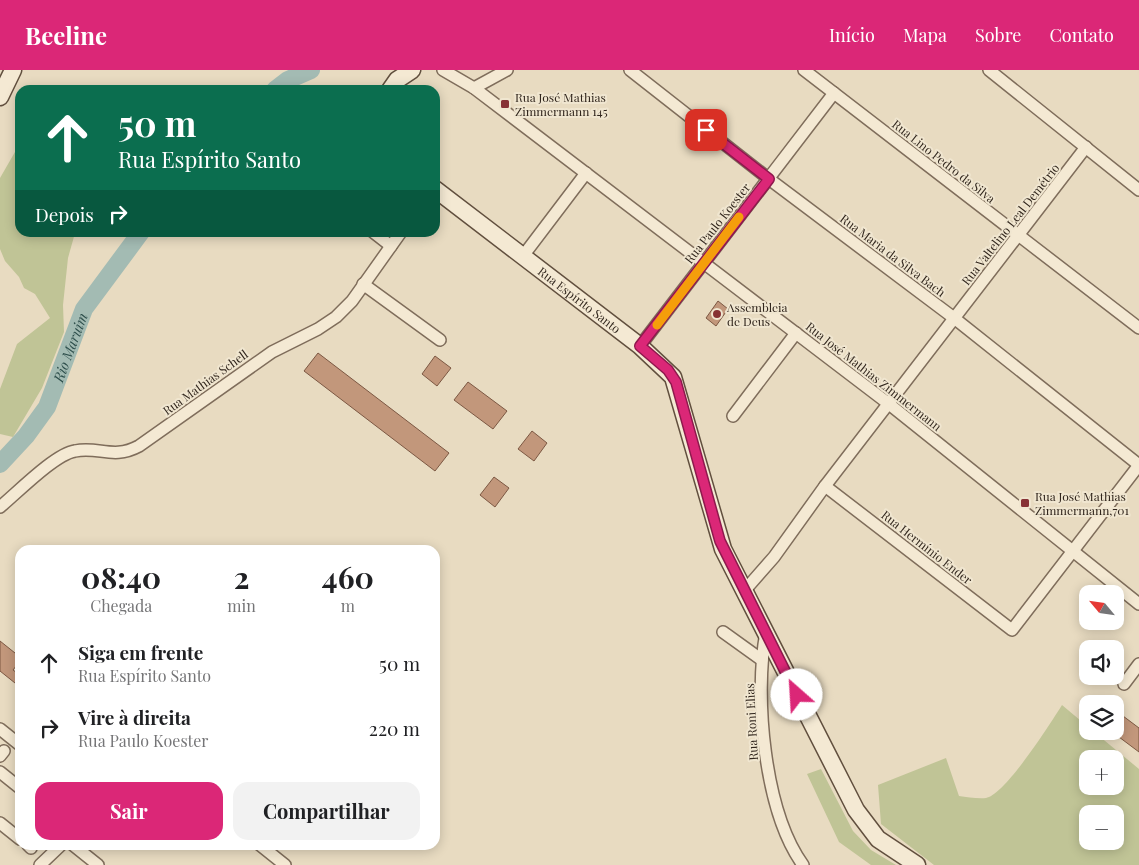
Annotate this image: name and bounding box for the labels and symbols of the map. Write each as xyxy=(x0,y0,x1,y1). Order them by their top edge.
place label: Rua José Mathias Zimmermann 145 xyxy=(515,89,608,119)
marker: Rua José Mathias Zimmermann 145 xyxy=(499,98,511,110)
pin xyxy=(685,109,727,151)
street label: Rua Lino Pedro da Silva xyxy=(889,116,999,206)
street label: Rua Valtelino Leal Demétrio xyxy=(957,160,1063,288)
street label: Rua Paulo Koester xyxy=(681,179,754,266)
street label: Rua Maria da Silva Bach xyxy=(837,210,949,300)
street label: Rua Espírito Santo xyxy=(535,263,624,337)
place label: Assembleia de Deus xyxy=(726,299,788,329)
marker: Assembleia de Deus xyxy=(711,308,723,320)
water label: Rio Maruim xyxy=(48,310,91,385)
street label: Rua José Mathias Zimmermann xyxy=(803,318,945,434)
street label: Rua Mathias Schell xyxy=(159,345,251,418)
place label: Rua José Mathias Zimmermann,701 xyxy=(1035,488,1130,518)
marker: Rua José Mathias Zimmermann,701 xyxy=(1019,497,1031,509)
street label: Rua Hermínio Ender xyxy=(878,506,976,588)
north arrow xyxy=(1079,585,1124,630)
position arrow xyxy=(770,668,822,720)
street label: Rua Roni Elias xyxy=(741,683,761,761)

